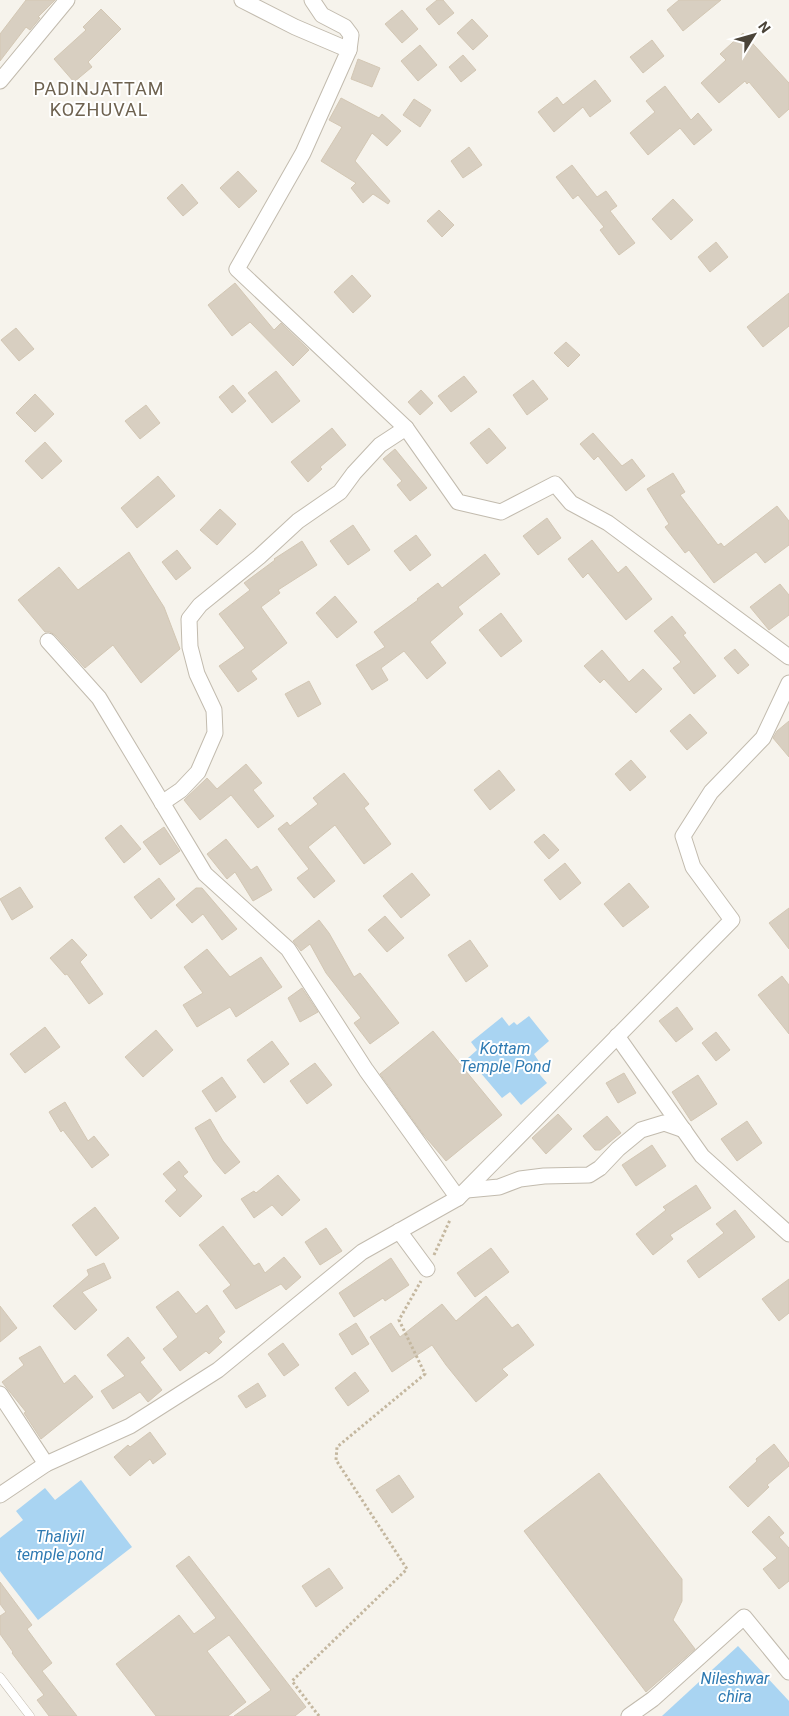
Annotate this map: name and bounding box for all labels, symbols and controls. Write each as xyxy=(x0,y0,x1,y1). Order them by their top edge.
north arrow xyxy=(729,10,779,60)
text: N xyxy=(755,18,774,36)
district label: PADINJATTAM KOZHUVAL xyxy=(33,78,165,120)
water label: Kottam Temple Pond xyxy=(460,1039,551,1076)
water label: Thaliyil temple pond xyxy=(17,1527,103,1564)
water label: Nileshwar chira xyxy=(701,1669,770,1706)

